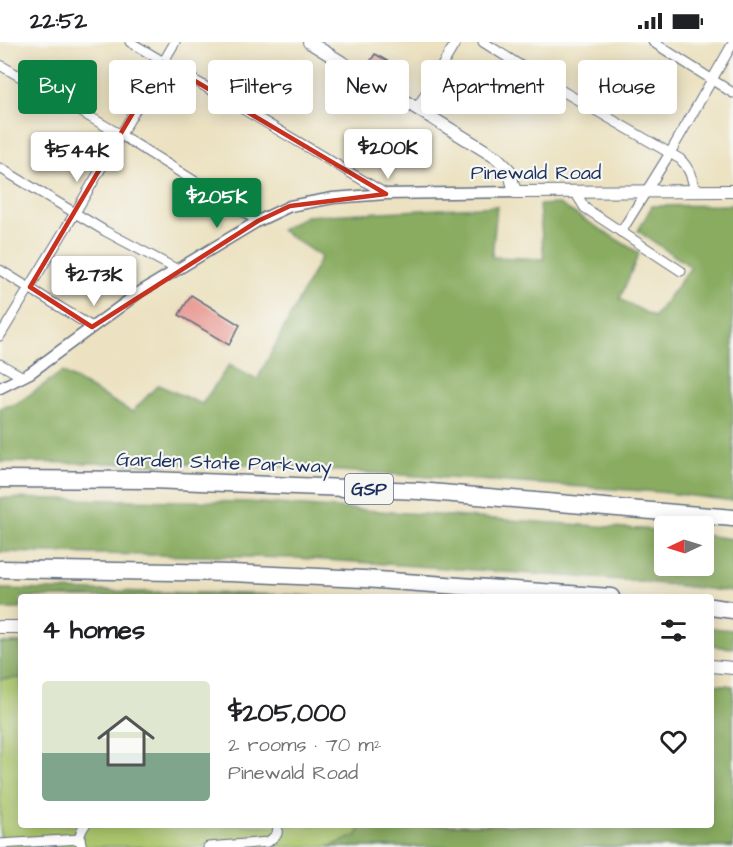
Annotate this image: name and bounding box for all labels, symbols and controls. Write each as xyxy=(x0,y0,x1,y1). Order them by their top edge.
text: 22:52 xyxy=(30,6,87,37)
chip: Buy xyxy=(18,60,97,114)
chip: Rent xyxy=(109,60,196,114)
chip: Filters xyxy=(208,60,313,114)
chip: New xyxy=(325,60,409,114)
chip: Apartment xyxy=(421,60,566,114)
chip: House xyxy=(578,60,677,114)
pin: $200K xyxy=(346,129,430,180)
pin: $544K xyxy=(35,132,119,183)
text: $200K xyxy=(358,134,418,162)
text: $544K xyxy=(45,137,109,165)
street label: Pinewald Road xyxy=(471,159,601,187)
pin: $205K xyxy=(175,178,259,229)
text: $205K xyxy=(186,183,248,211)
pin: $273K xyxy=(52,256,136,307)
text: $273K xyxy=(65,261,123,289)
street label: Garden State Parkway xyxy=(116,445,332,482)
road number: GSP xyxy=(345,474,393,504)
north arrow xyxy=(654,516,714,576)
map controls xyxy=(654,516,714,576)
text: 4 homes xyxy=(42,612,145,648)
icon: filters xyxy=(657,614,690,647)
text: $205,000 xyxy=(228,695,346,731)
icon: home xyxy=(90,705,162,777)
icon: heart xyxy=(657,725,690,758)
text: 2 rooms · 70 m² xyxy=(228,731,381,759)
text: Pinewald Road xyxy=(228,759,358,787)

